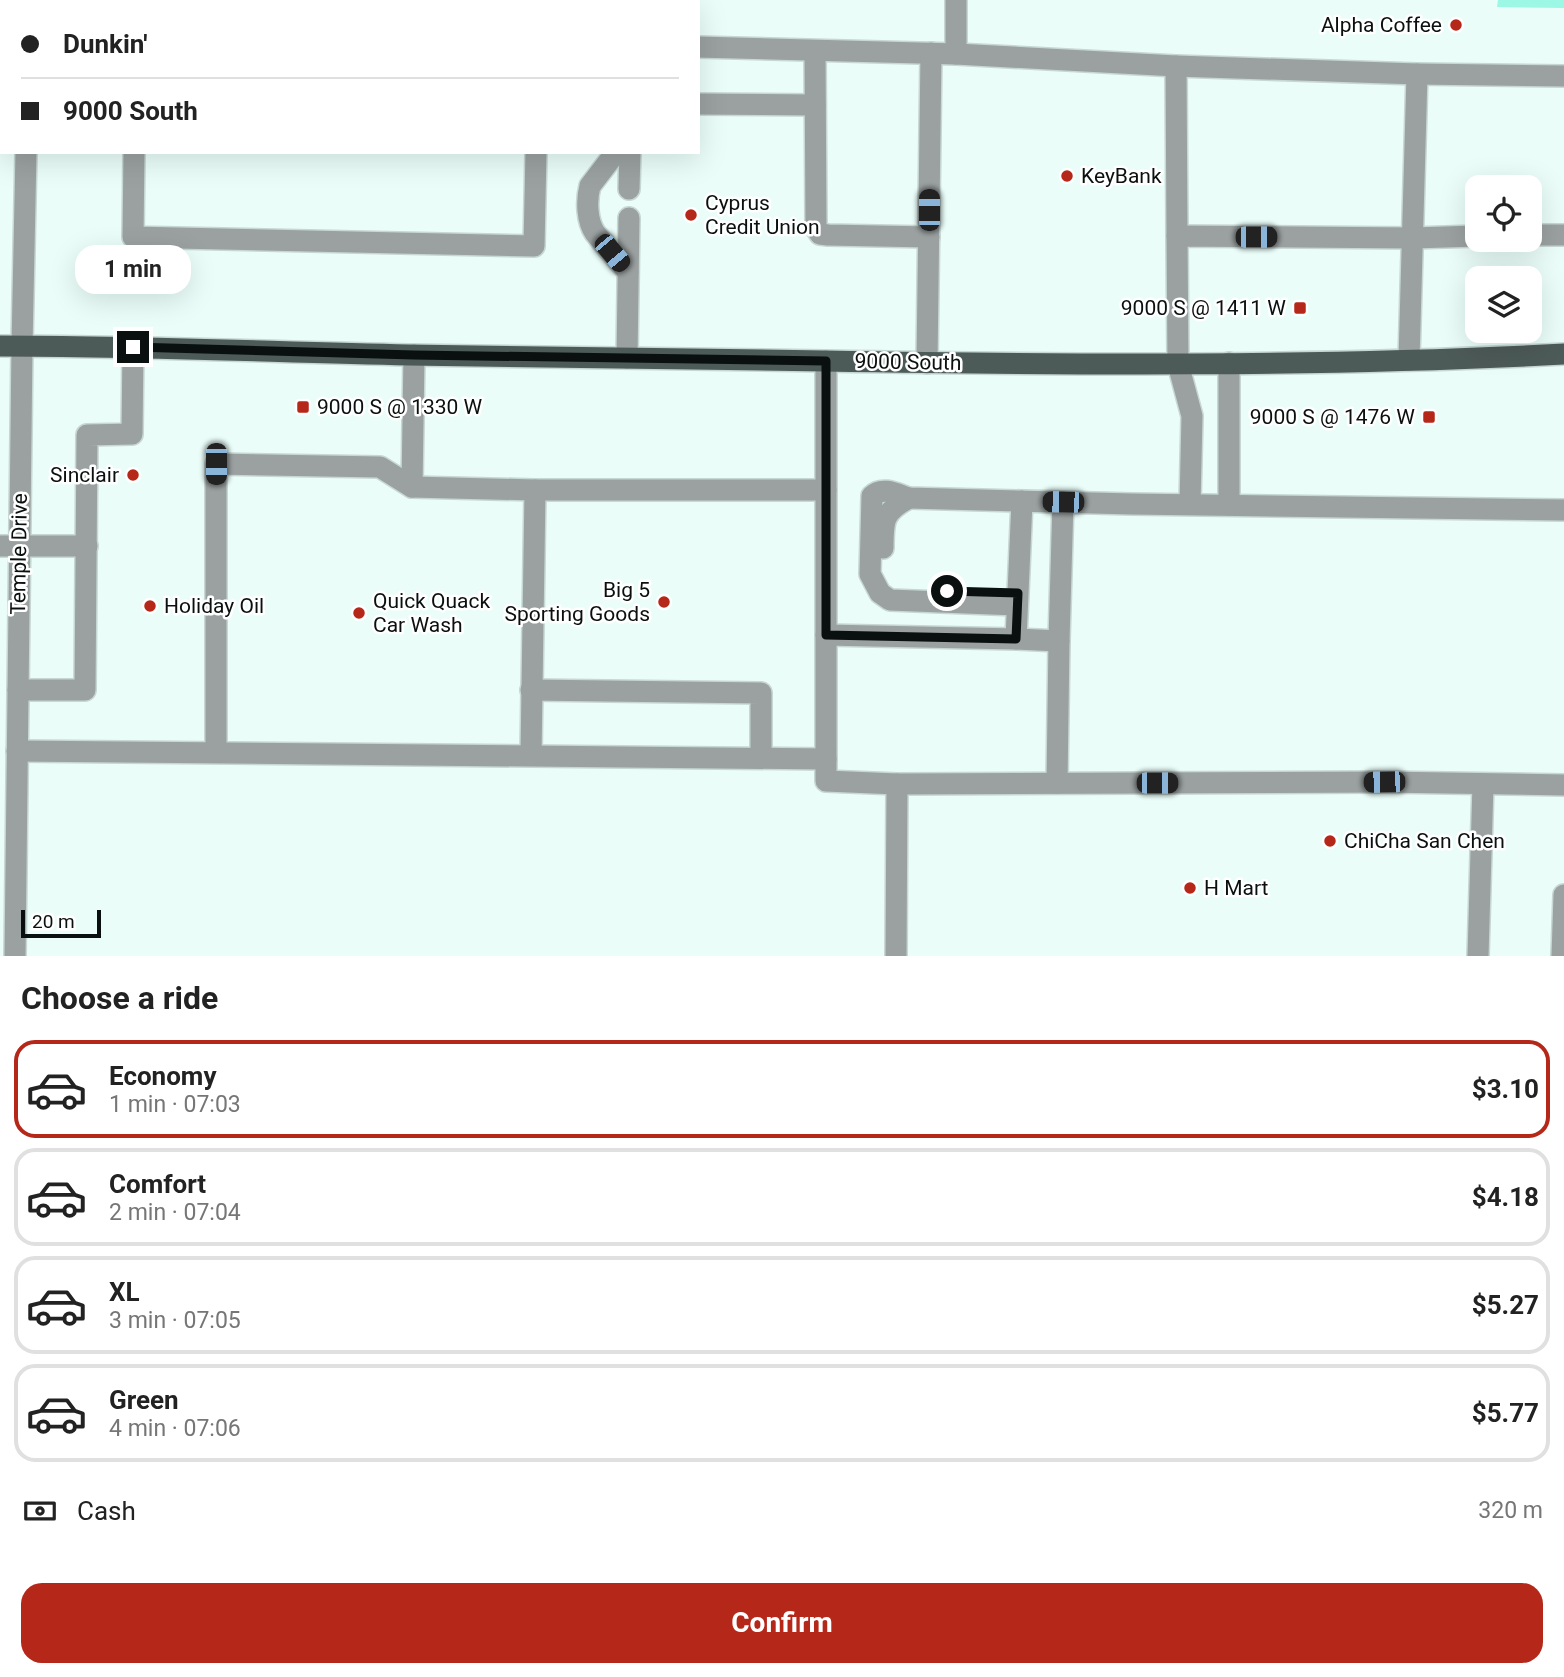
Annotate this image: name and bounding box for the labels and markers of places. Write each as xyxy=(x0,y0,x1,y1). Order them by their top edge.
place label: Alpha Coffee xyxy=(1321,13,1442,37)
marker: Alpha Coffee xyxy=(1448,17,1464,33)
place label: KeyBank xyxy=(1081,164,1162,188)
marker: KeyBank xyxy=(1059,168,1075,184)
place label: Cyprus Credit Union xyxy=(705,191,820,239)
marker: Cyprus Credit Union xyxy=(683,207,699,223)
place label: 9000 S @ 1411 W xyxy=(1121,296,1286,320)
marker: 9000 S @ 1411 W xyxy=(1292,300,1308,316)
place label: 9000 S @ 1330 W xyxy=(317,395,483,419)
marker: 9000 S @ 1330 W xyxy=(295,399,311,415)
place label: 9000 S @ 1476 W xyxy=(1250,405,1415,429)
marker: 9000 S @ 1476 W xyxy=(1421,409,1437,425)
place label: Sinclair xyxy=(50,463,119,487)
marker: Sinclair xyxy=(125,467,141,483)
place label: Big 5 Sporting Goods xyxy=(505,578,650,626)
place label: Quick Quack Car Wash xyxy=(373,589,490,637)
place label: Holiday Oil xyxy=(164,594,264,618)
marker: Big 5 Sporting Goods xyxy=(656,594,672,610)
marker: Holiday Oil xyxy=(142,598,158,614)
marker: Quick Quack Car Wash xyxy=(351,605,367,621)
place label: ChiCha San Chen xyxy=(1344,829,1505,853)
marker: ChiCha San Chen xyxy=(1322,833,1338,849)
place label: H Mart xyxy=(1204,876,1269,900)
marker: H Mart xyxy=(1182,880,1198,896)

